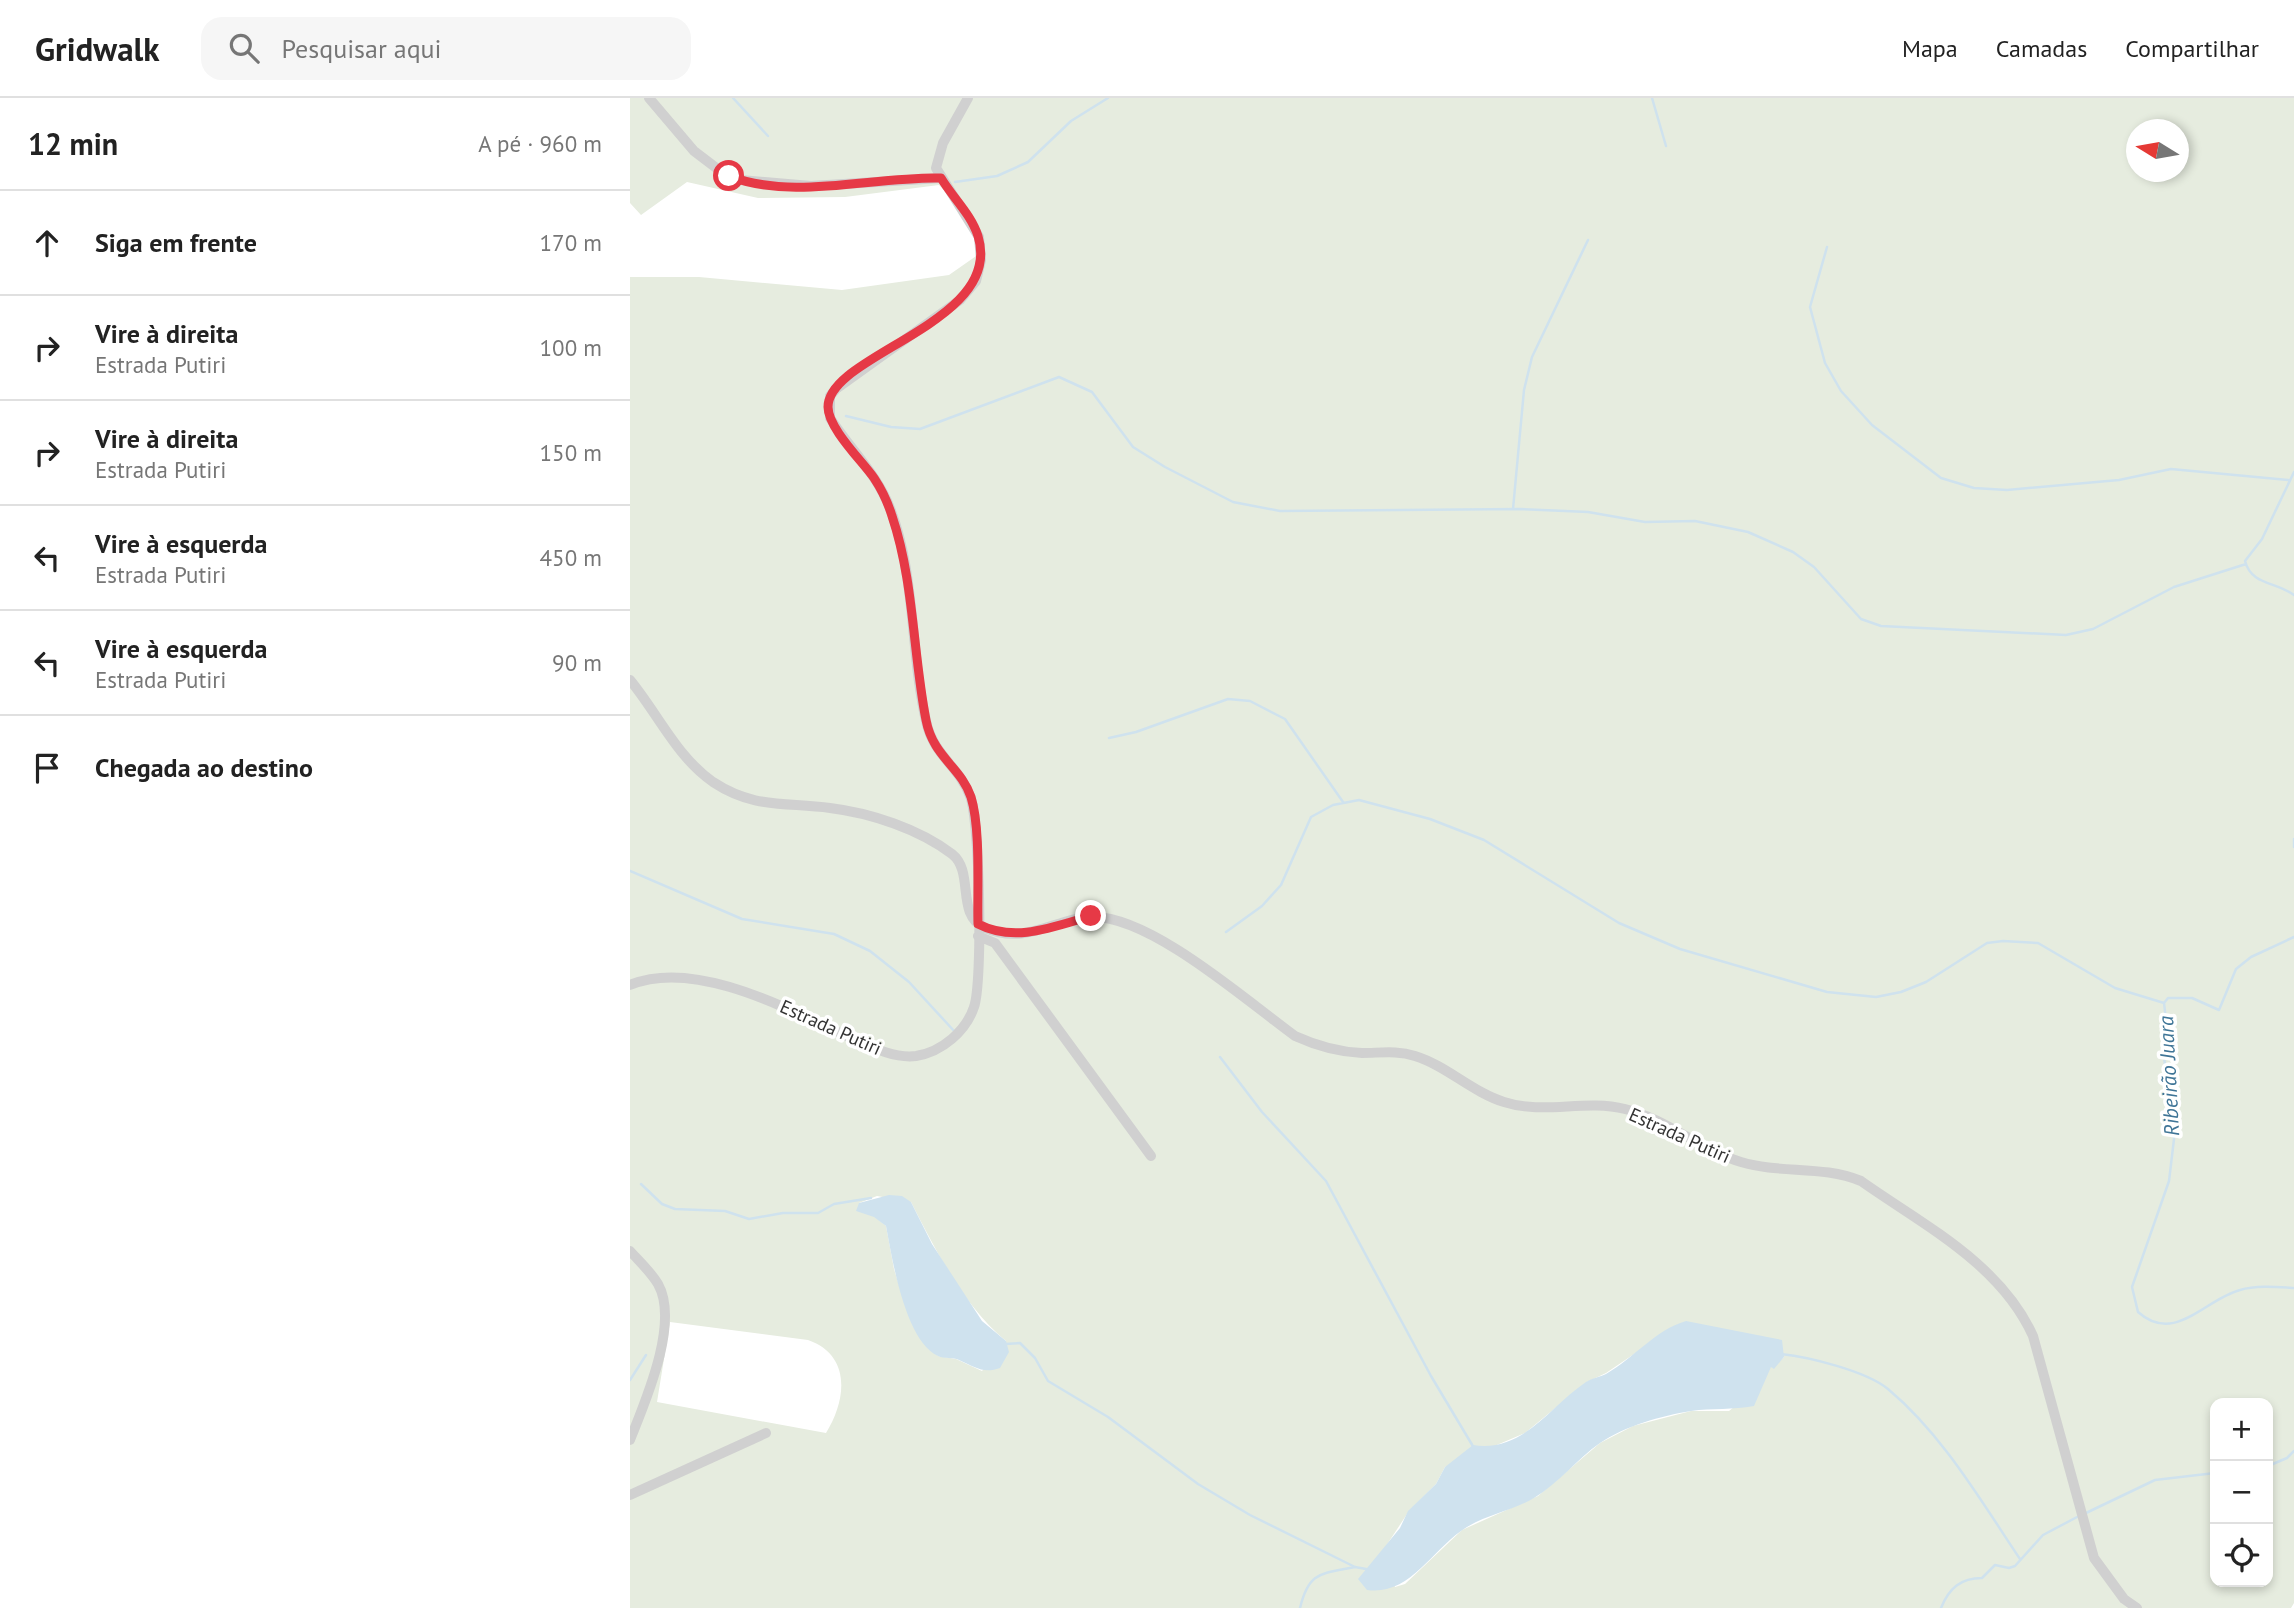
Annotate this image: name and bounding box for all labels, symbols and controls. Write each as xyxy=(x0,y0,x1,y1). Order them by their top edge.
search box xyxy=(201,17,691,80)
text: Gridwalk xyxy=(35,27,159,70)
icon: search xyxy=(225,29,263,67)
text: Pesquisar aqui xyxy=(281,32,442,65)
text: Mapa xyxy=(1902,33,1958,64)
text: Camadas xyxy=(1996,33,2087,64)
text: Compartilhar xyxy=(2125,33,2259,64)
north arrow xyxy=(2126,119,2189,182)
text: 12 min xyxy=(28,124,118,163)
text: A pé · 960 m xyxy=(478,129,602,158)
route start xyxy=(713,160,744,191)
icon: ahead xyxy=(28,224,66,262)
text: Siga em frente xyxy=(95,226,257,259)
text: 170 m xyxy=(540,228,602,257)
text: Vire à direita xyxy=(95,317,238,350)
icon: right xyxy=(28,329,66,367)
text: 100 m xyxy=(540,333,602,362)
text: Estrada Putiri xyxy=(95,350,226,379)
text: Vire à direita xyxy=(95,422,238,455)
icon: right xyxy=(28,434,66,472)
text: 150 m xyxy=(540,438,602,467)
text: Estrada Putiri xyxy=(95,455,226,484)
text: Vire à esquerda xyxy=(95,527,267,560)
icon: left xyxy=(28,539,66,577)
text: 450 m xyxy=(540,543,602,572)
text: Estrada Putiri xyxy=(95,560,226,589)
text: Vire à esquerda xyxy=(95,632,267,665)
icon: left xyxy=(28,644,66,682)
text: 90 m xyxy=(552,648,602,677)
text: Estrada Putiri xyxy=(95,665,226,694)
icon: arrive xyxy=(28,749,66,787)
text: Chegada ao destino xyxy=(95,751,313,784)
route end xyxy=(1075,900,1106,931)
street label: Estrada Putiri xyxy=(777,994,885,1060)
water label: Ribeirão Juara xyxy=(2152,1015,2185,1137)
street label: Estrada Putiri xyxy=(1626,1102,1734,1168)
map controls xyxy=(2210,1398,2273,1587)
button: + xyxy=(2210,1398,2273,1461)
button: − xyxy=(2210,1461,2273,1524)
button: locate xyxy=(2210,1524,2273,1587)

